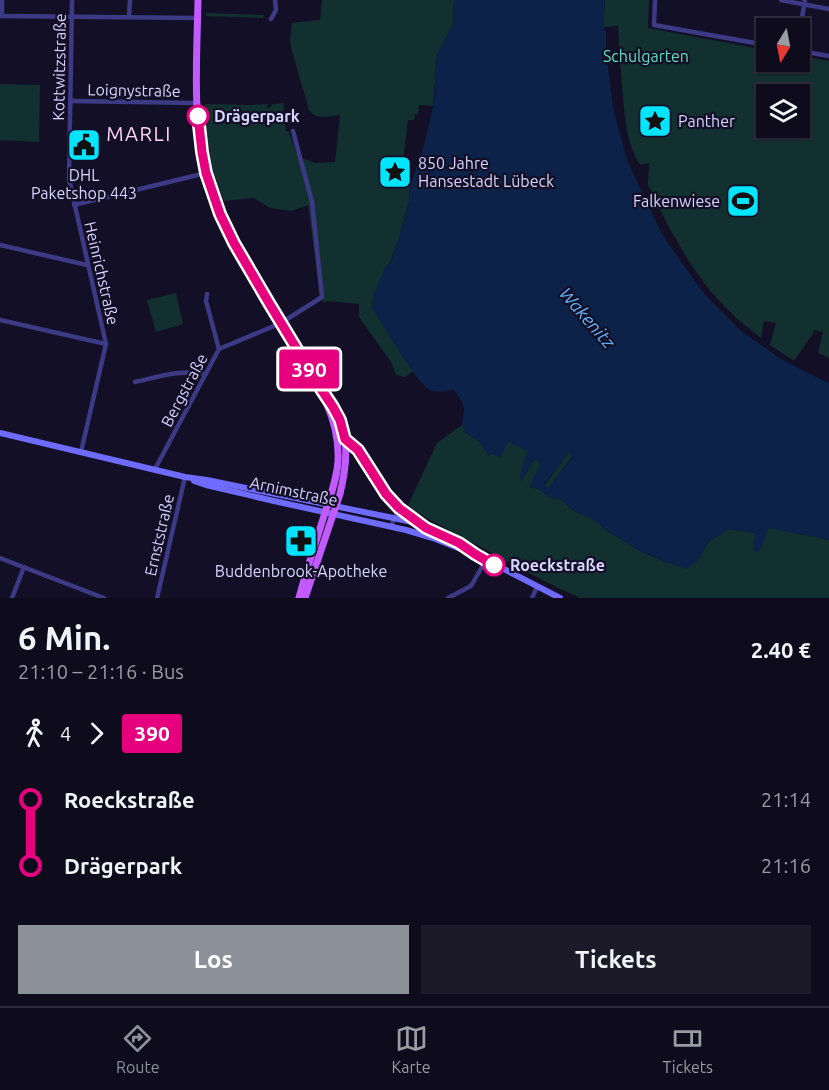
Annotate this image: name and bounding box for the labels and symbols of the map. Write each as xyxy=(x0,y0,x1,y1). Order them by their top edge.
street label: Kottwitzstraße xyxy=(49,13,69,121)
north arrow xyxy=(756,18,810,72)
park label: Schulgarten xyxy=(603,47,689,65)
street label: Loignystraße xyxy=(87,80,181,100)
place icon: Panther xyxy=(637,103,673,139)
marker: Drägerpark xyxy=(187,105,209,127)
place label: Drägerpark xyxy=(214,107,300,125)
place label: Panther xyxy=(678,112,735,130)
district label: MARLI xyxy=(106,122,172,145)
public building icon: DHL Paketshop 443 xyxy=(66,127,102,163)
place icon: 850 Jahre Hansestadt Lübeck xyxy=(377,154,413,190)
place label: 850 Jahre Hansestadt Lübeck xyxy=(418,154,554,190)
place label: DHL Paketshop 443 xyxy=(31,166,137,202)
sports icon: Falkenwiese xyxy=(725,183,761,219)
place label: Falkenwiese xyxy=(633,192,720,210)
street label: Heinrichstraße xyxy=(81,220,123,326)
water label: Wakenitz xyxy=(556,283,620,352)
street label: Bergstraße xyxy=(157,350,211,430)
line badge: 390 xyxy=(274,350,344,388)
street label: Arnimstraße xyxy=(248,473,340,509)
street label: Ernststraße xyxy=(141,492,177,578)
pharmacy icon: Buddenbrook-Apotheke xyxy=(283,523,319,559)
marker: Roeckstraße xyxy=(483,554,505,576)
place label: Roeckstraße xyxy=(510,556,605,574)
place label: Buddenbrook-Apotheke xyxy=(215,562,387,580)

